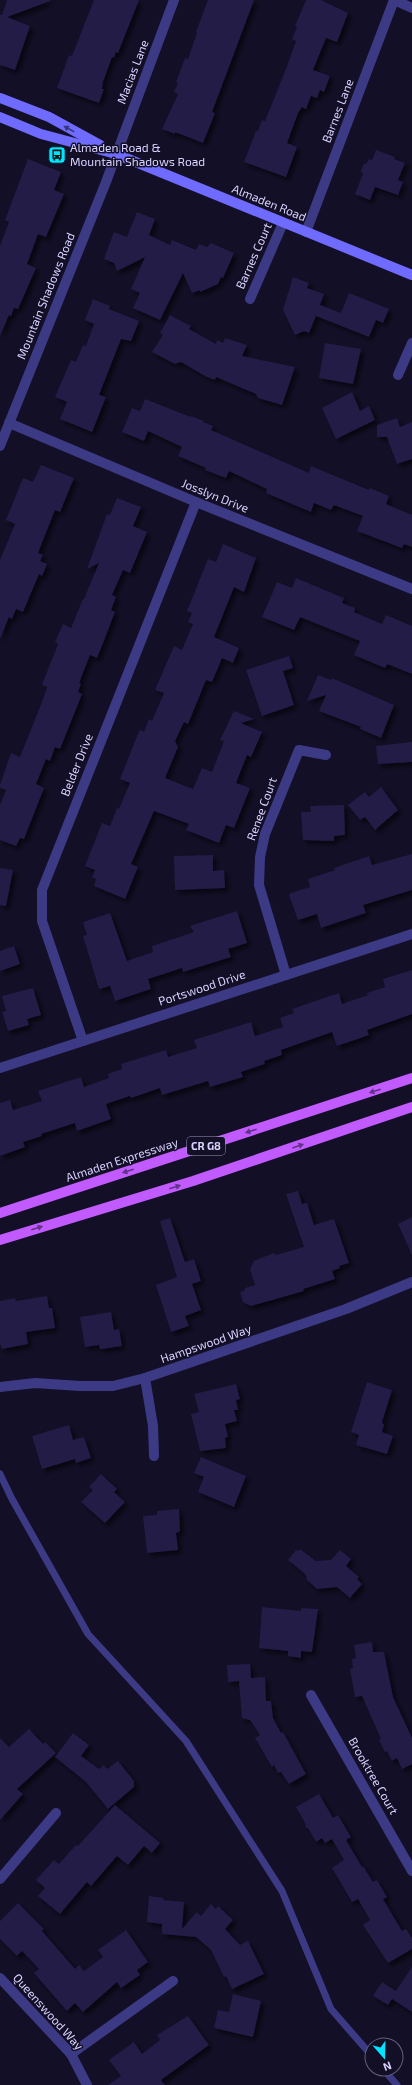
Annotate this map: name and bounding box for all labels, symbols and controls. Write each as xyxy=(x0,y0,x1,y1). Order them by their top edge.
street label: Macias Lane xyxy=(113,38,151,106)
street label: Barnes Lane xyxy=(318,77,356,145)
one-way arrow xyxy=(63,125,75,132)
place label: Almaden Road & Mountain Shadows Road xyxy=(70,140,205,168)
bus stop icon: Almaden Road & Mountain Shadows Road xyxy=(47,145,67,165)
street label: Almaden Road xyxy=(230,181,308,223)
street label: Barnes Court xyxy=(232,220,274,291)
street label: Mountain Shadows Road xyxy=(13,230,77,361)
street label: Josslyn Drive xyxy=(180,475,251,515)
street label: Belder Drive xyxy=(57,731,95,798)
street label: Renee Court xyxy=(243,775,279,842)
street label: Portswood Drive xyxy=(156,966,247,1008)
one-way arrow xyxy=(369,1088,381,1094)
one-way arrow xyxy=(245,1128,257,1134)
street label: Almaden Expressway xyxy=(64,1134,180,1184)
road number: CR G8 xyxy=(187,1137,225,1155)
one-way arrow xyxy=(293,1142,305,1148)
one-way arrow xyxy=(121,1169,133,1175)
one-way arrow xyxy=(169,1184,181,1190)
one-way arrow xyxy=(32,1225,44,1231)
street label: Hampswood Way xyxy=(158,1321,254,1365)
street label: Brooktree Court xyxy=(346,1735,402,1817)
street label: Queenswood Way xyxy=(10,1970,87,2054)
north arrow xyxy=(364,2037,404,2077)
text: N xyxy=(382,2059,394,2074)

